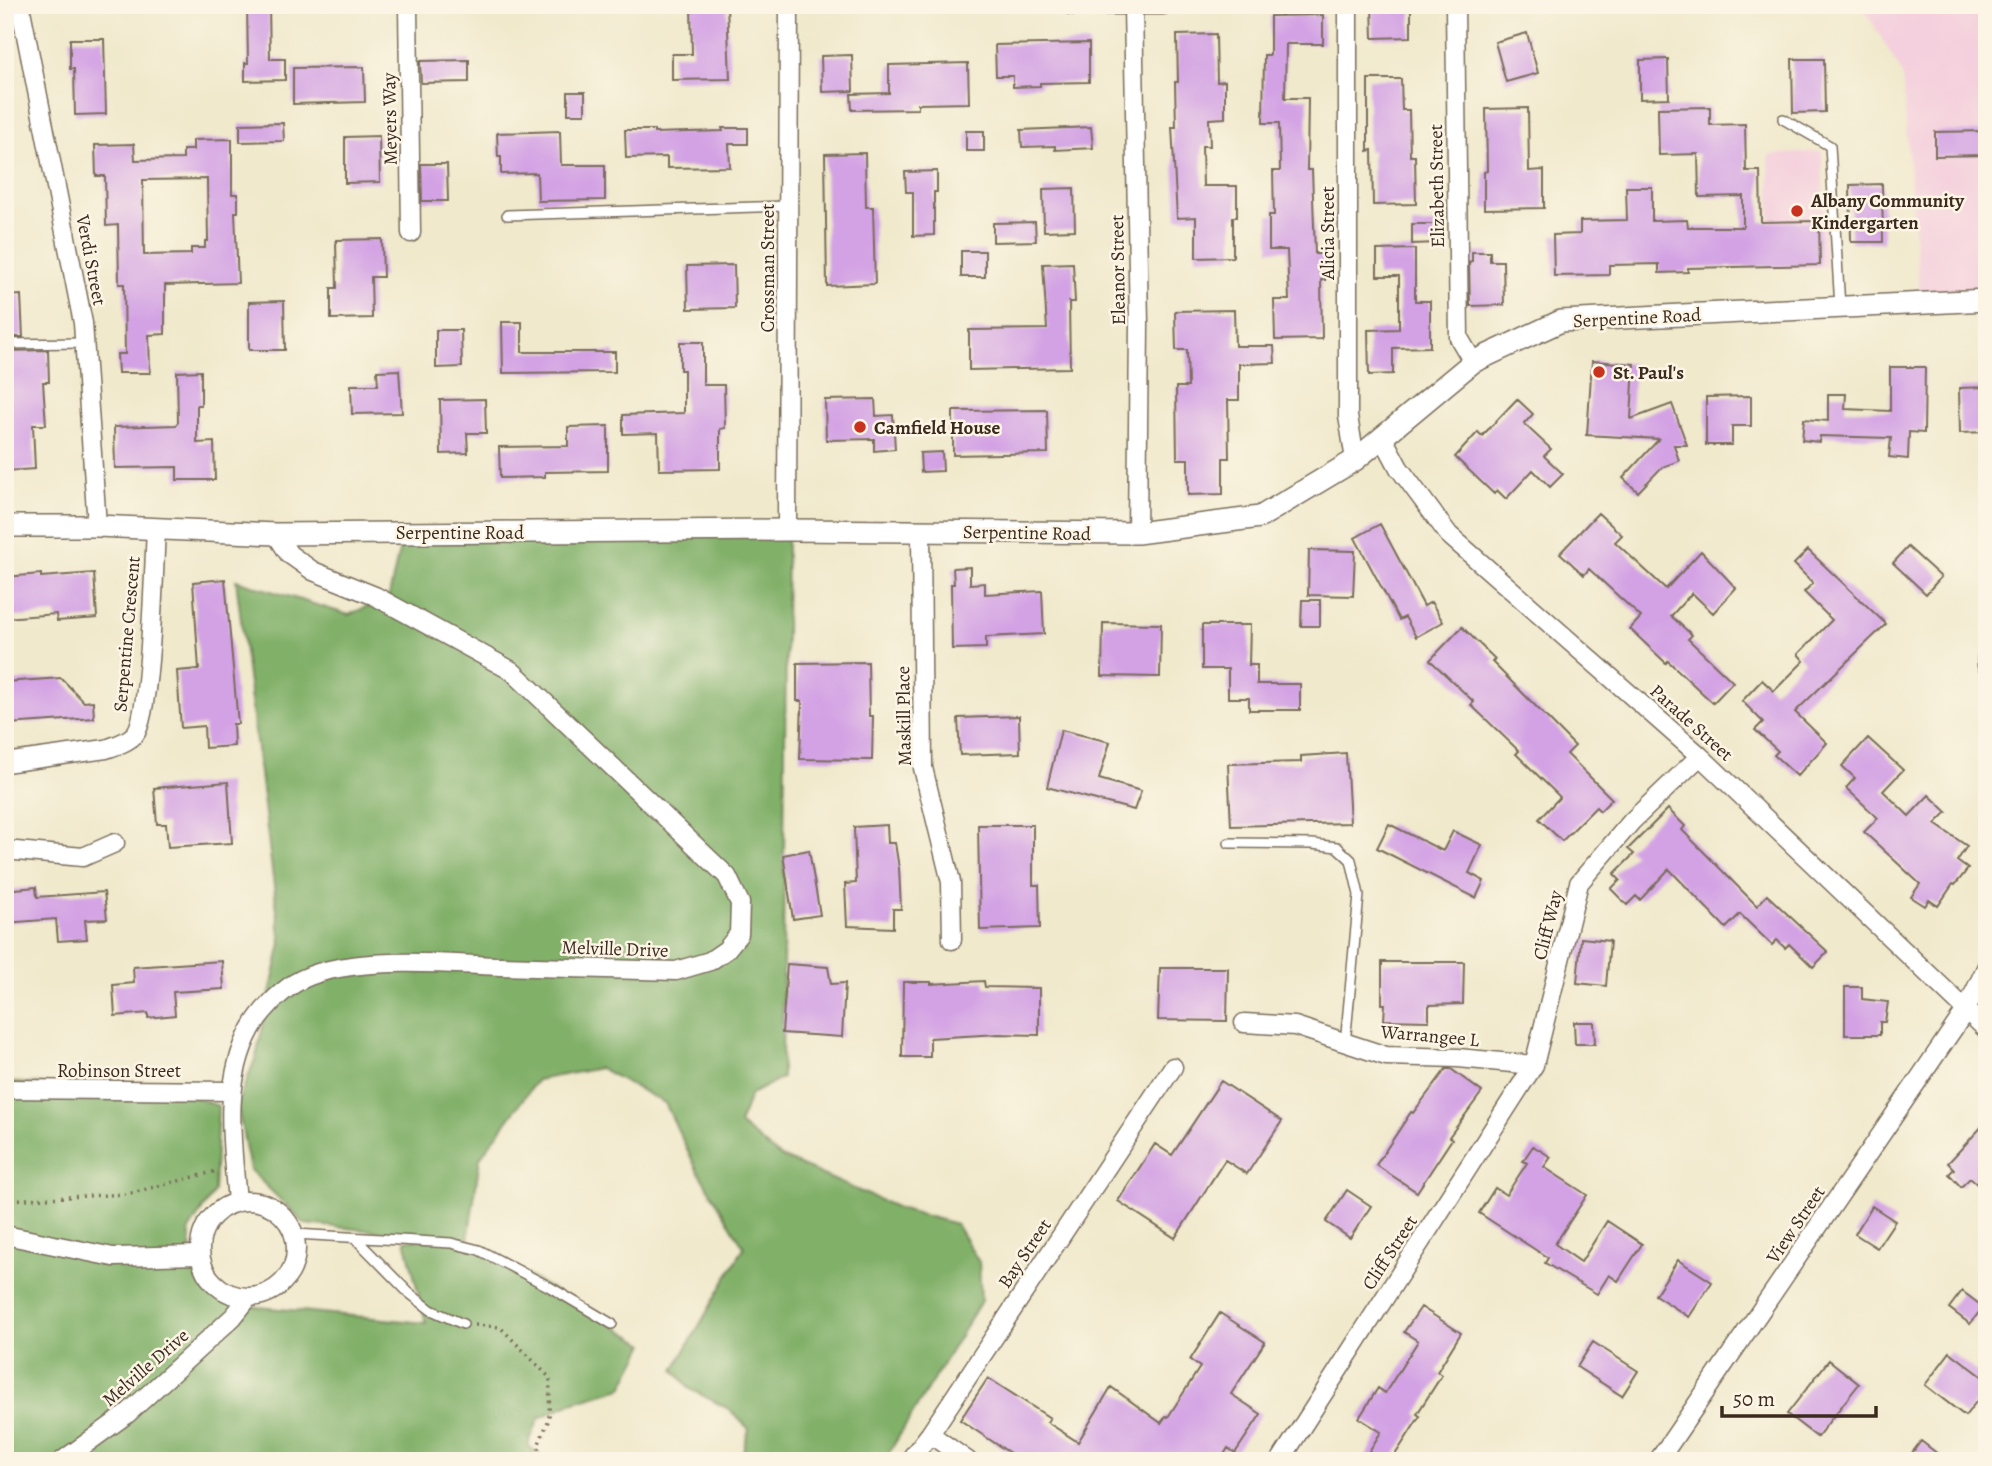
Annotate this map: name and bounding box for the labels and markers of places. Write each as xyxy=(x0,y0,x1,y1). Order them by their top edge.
place label: Albany Community Kindergarten xyxy=(1810,188,1965,236)
marker: Albany Community Kindergarten xyxy=(1789,203,1805,219)
place label: St. Paul's xyxy=(1613,360,1684,386)
marker: St. Paul's xyxy=(1591,364,1607,380)
place label: Camfield House xyxy=(874,415,1001,441)
marker: Camfield House xyxy=(852,419,868,435)

